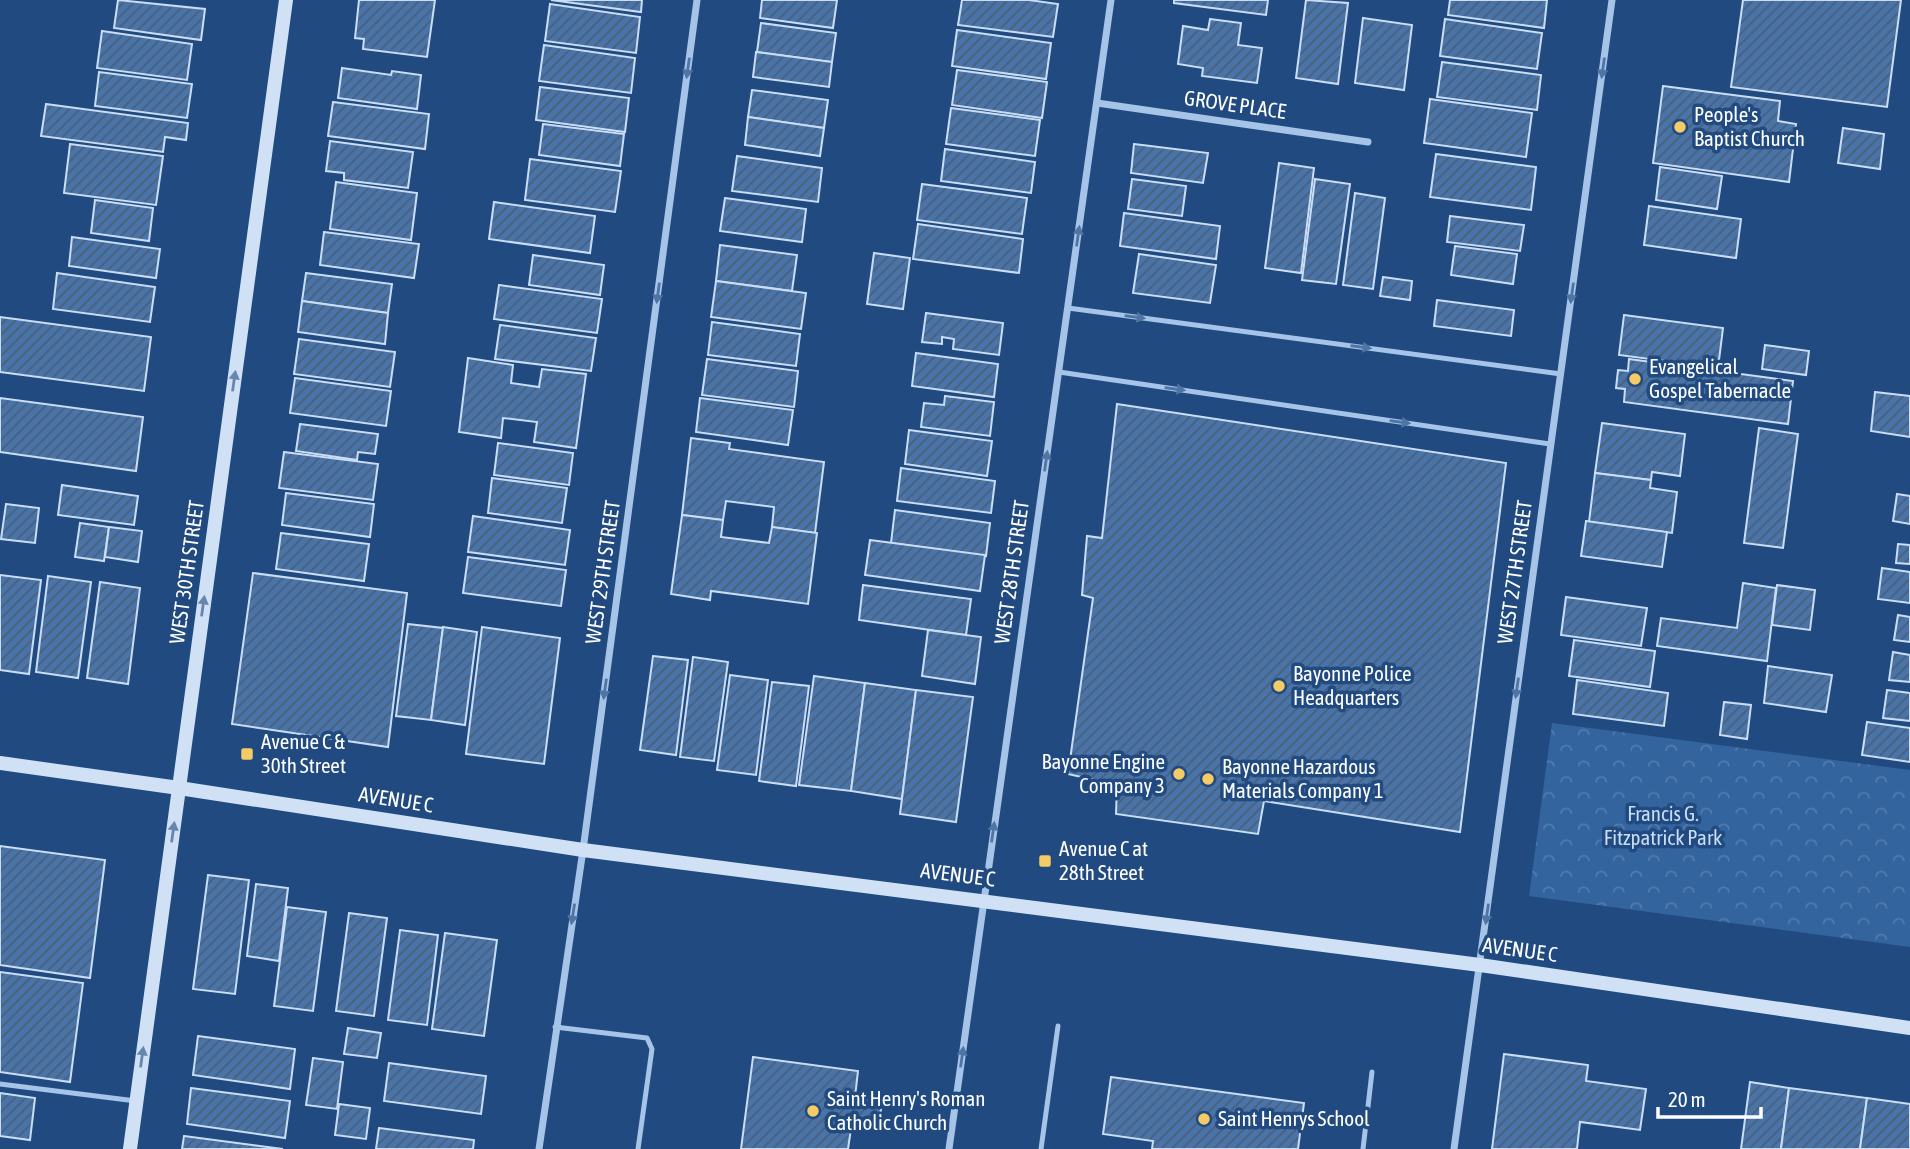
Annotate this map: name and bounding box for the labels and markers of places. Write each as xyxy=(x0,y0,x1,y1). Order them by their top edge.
place label: People's Baptist Church xyxy=(1694,102,1805,150)
marker: People's Baptist Church xyxy=(1672,119,1688,135)
place label: Evangelical Gospel Tabernacle xyxy=(1649,354,1791,402)
marker: Evangelical Gospel Tabernacle xyxy=(1627,371,1643,387)
place label: Bayonne Police Headquarters xyxy=(1293,661,1411,709)
marker: Bayonne Police Headquarters xyxy=(1271,678,1287,694)
place label: Avenue C & 30th Street xyxy=(261,729,346,777)
marker: Avenue C & 30th Street xyxy=(239,746,255,762)
place label: Bayonne Engine Company 3 xyxy=(1041,749,1165,797)
place label: Bayonne Hazardous Materials Company 1 xyxy=(1222,754,1384,802)
marker: Bayonne Engine Company 3 xyxy=(1171,766,1187,782)
marker: Bayonne Hazardous Materials Company 1 xyxy=(1200,771,1216,787)
place label: Avenue C at 28th Street xyxy=(1059,836,1148,884)
marker: Avenue C at 28th Street xyxy=(1037,853,1053,869)
place label: Saint Henry's Roman Catholic Church xyxy=(827,1086,985,1134)
marker: Saint Henry's Roman Catholic Church xyxy=(805,1103,821,1119)
place label: Saint Henrys School xyxy=(1218,1106,1370,1130)
marker: Saint Henrys School xyxy=(1196,1111,1212,1127)

